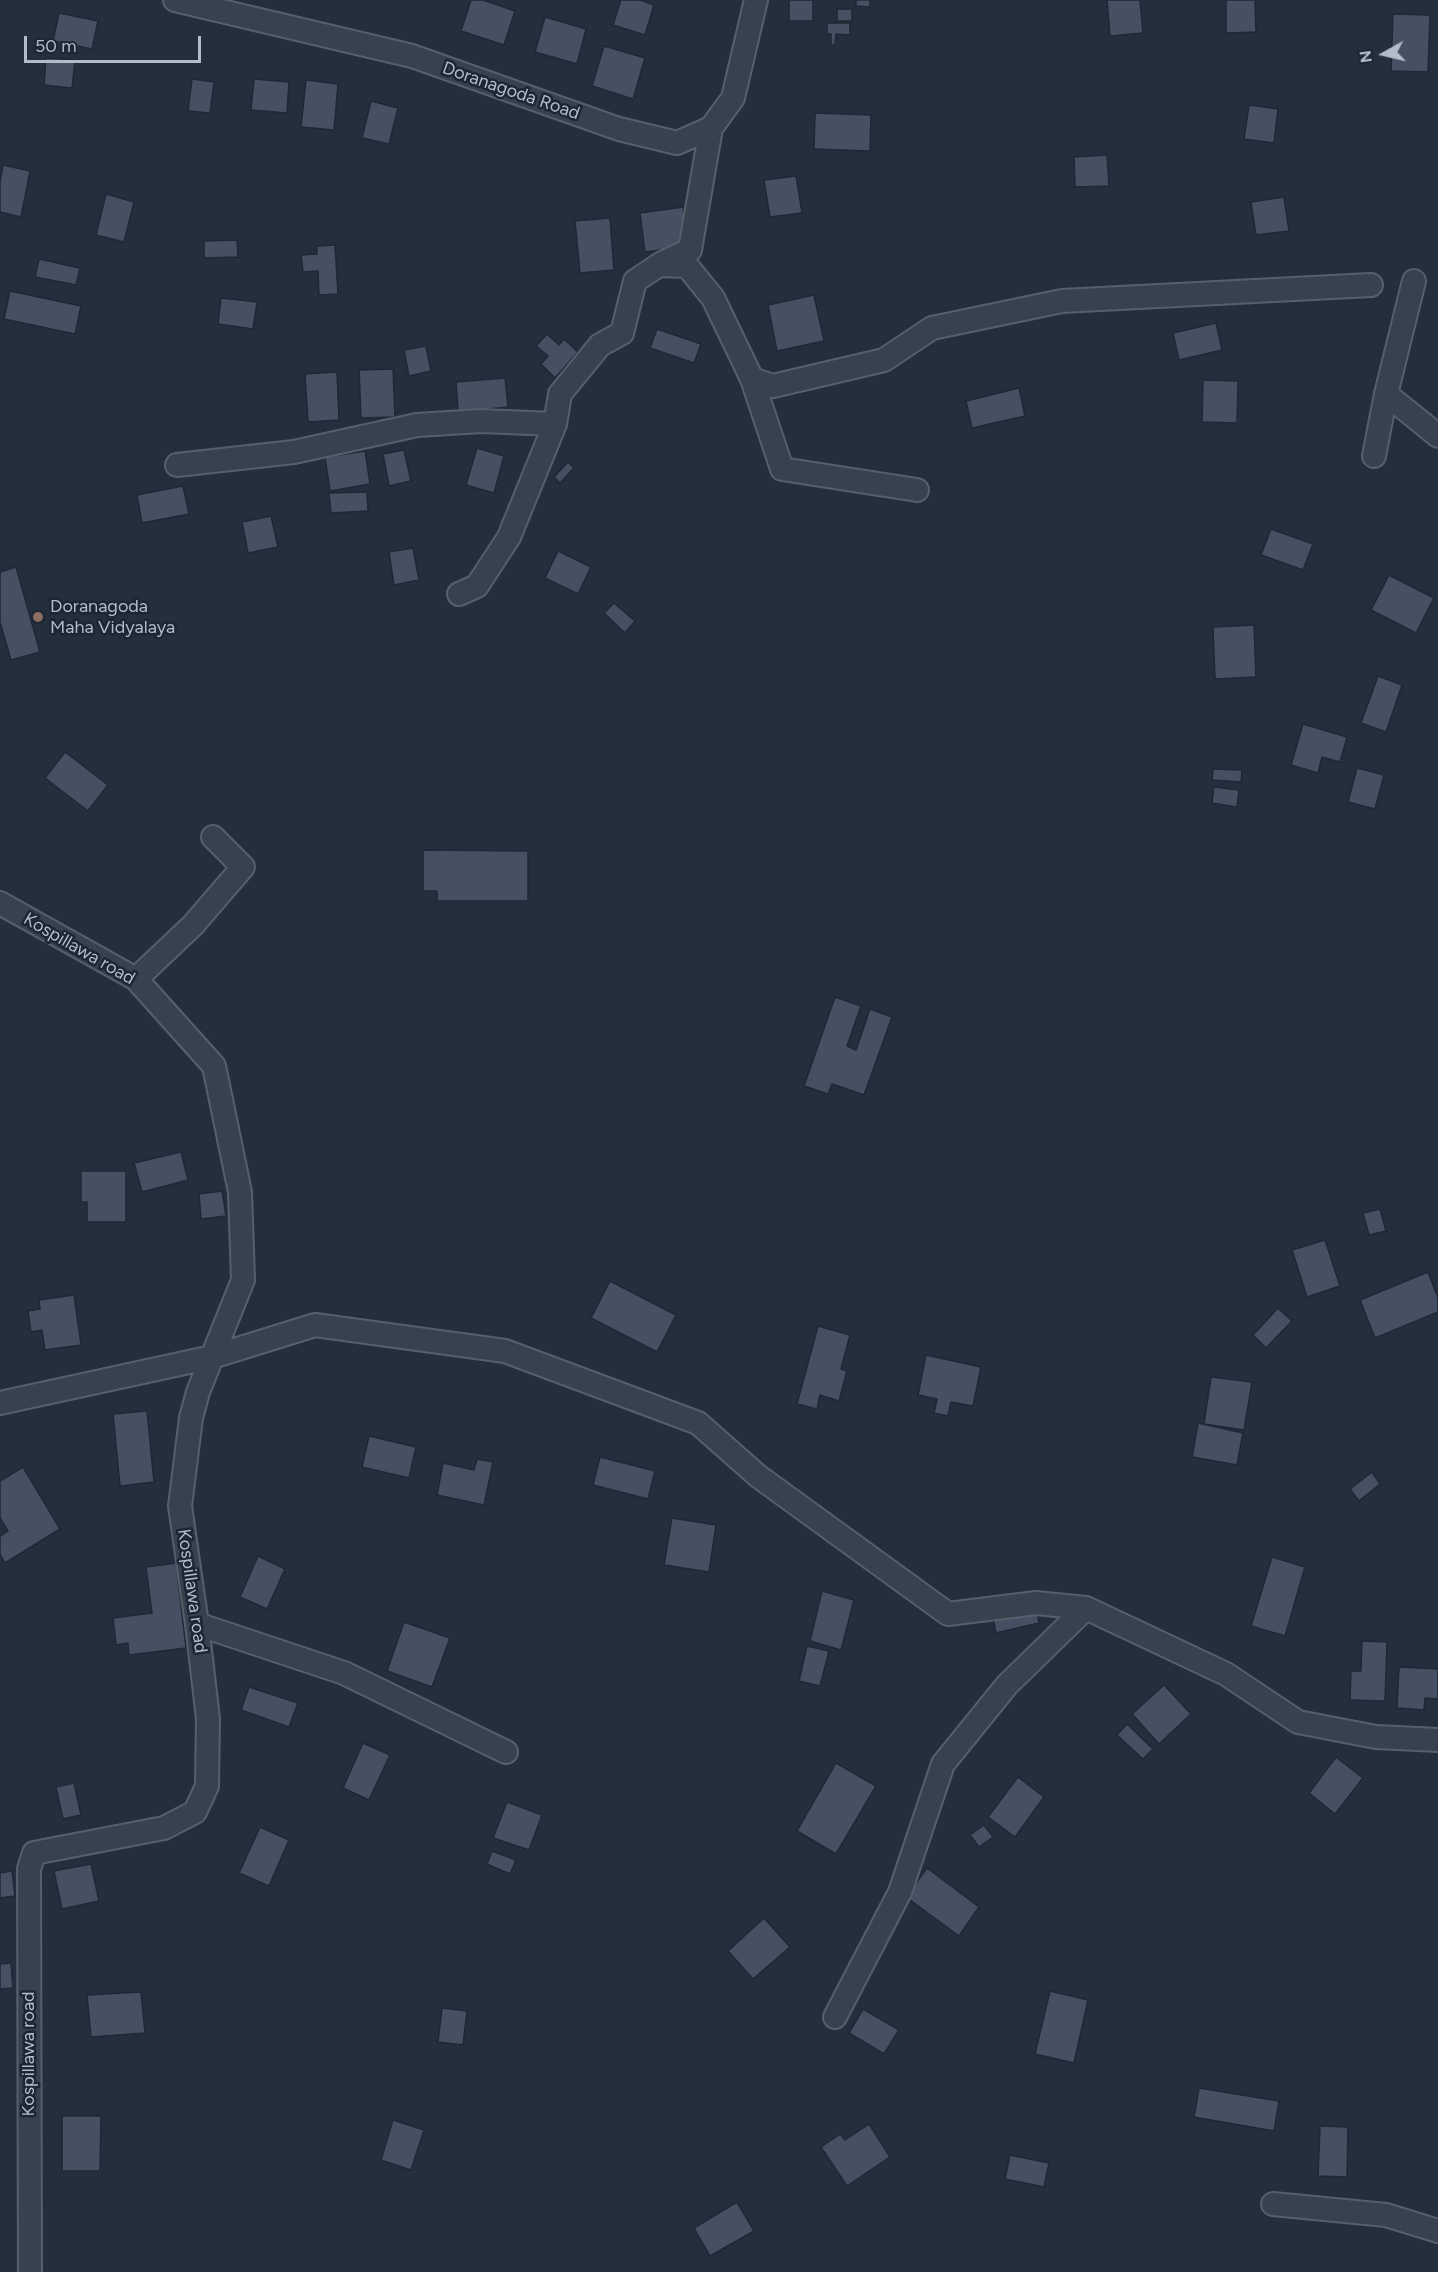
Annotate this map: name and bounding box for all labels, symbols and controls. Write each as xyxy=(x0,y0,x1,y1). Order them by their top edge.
scale bar xyxy=(27,24,204,62)
north arrow xyxy=(1354,24,1414,84)
text: 50 m xyxy=(35,35,77,57)
text: N xyxy=(1355,49,1376,64)
street label: Doranagoda Road xyxy=(439,57,583,125)
place label: Doranagoda Maha Vidyalaya xyxy=(50,596,175,638)
marker: Doranagoda Maha Vidyalaya xyxy=(31,610,45,624)
street label: Kospillawa road xyxy=(19,908,139,990)
street label: Kospillawa road xyxy=(173,1527,211,1655)
street label: Kospillawa road xyxy=(18,1991,40,2117)

